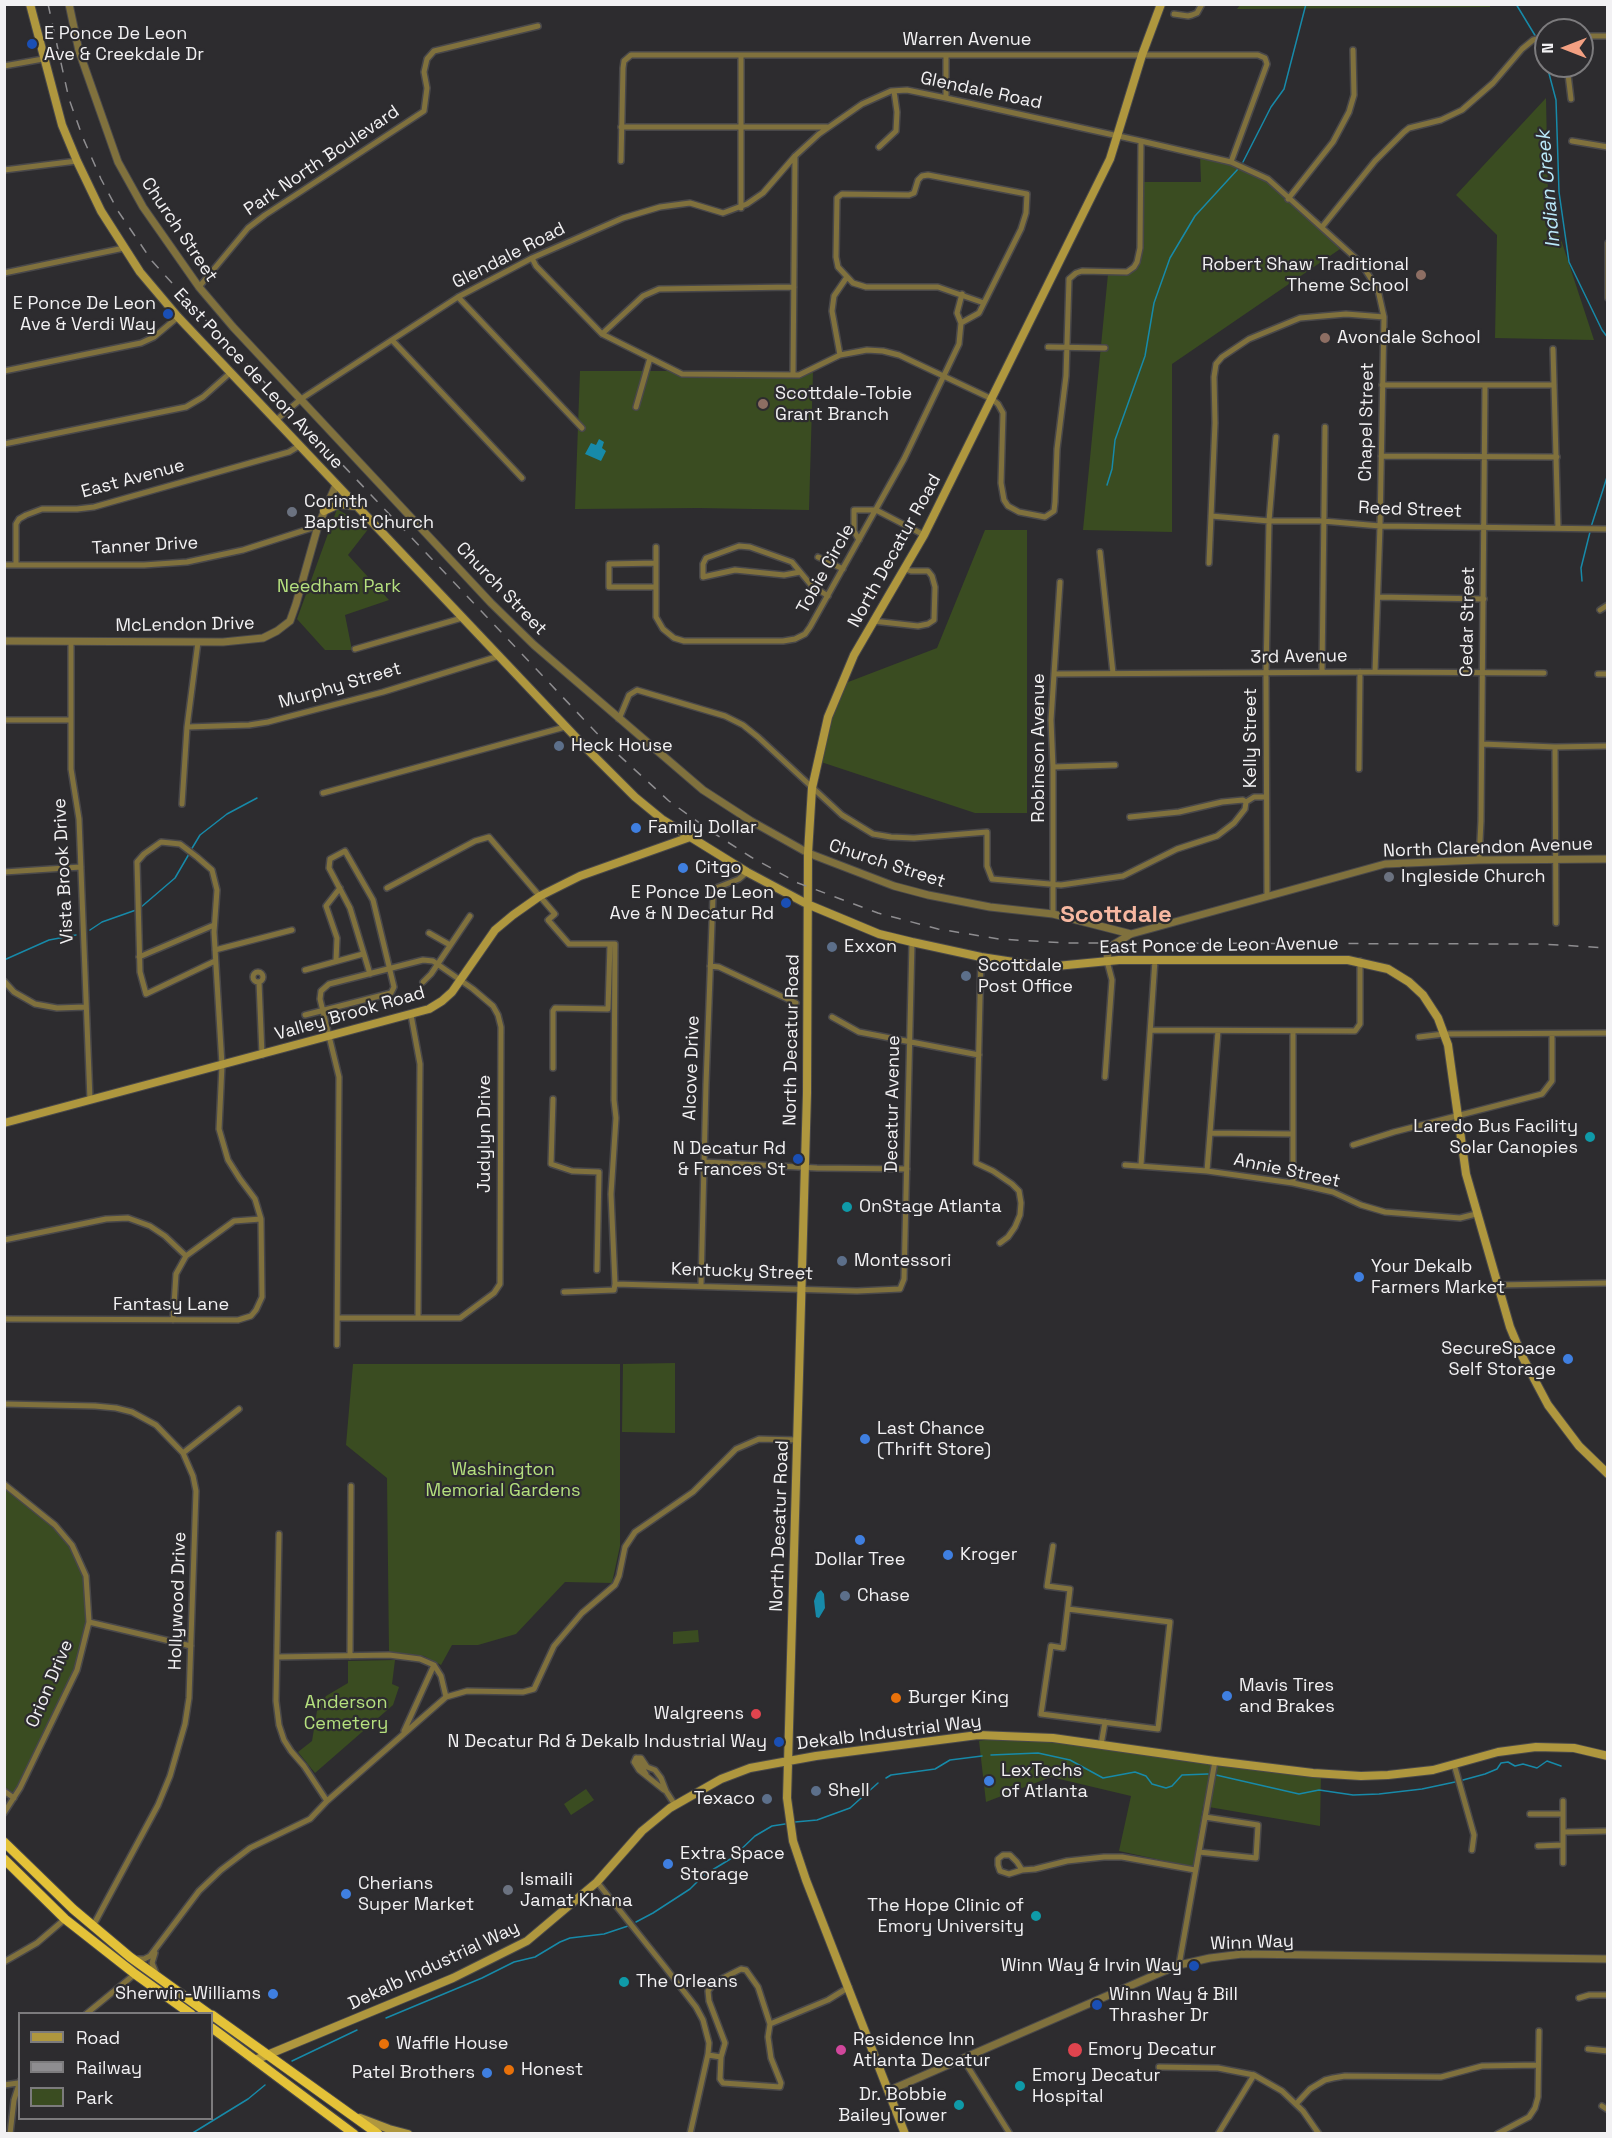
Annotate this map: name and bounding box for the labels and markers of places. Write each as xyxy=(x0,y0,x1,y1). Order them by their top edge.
place label: E Ponce De Leon Ave & Creekdale Dr xyxy=(44,23,204,66)
marker: E Ponce De Leon Ave & Creekdale Dr xyxy=(25,37,39,51)
place label: Robert Shaw Traditional Theme School xyxy=(1202,254,1409,296)
marker: Robert Shaw Traditional Theme School xyxy=(1414,268,1428,282)
place label: E Ponce De Leon Ave & Verdi Way xyxy=(13,293,156,336)
marker: E Ponce De Leon Ave & Verdi Way xyxy=(161,307,175,321)
place label: Avondale School xyxy=(1337,327,1481,349)
marker: Avondale School xyxy=(1318,331,1332,345)
place label: Scottdale-Tobie Grant Branch xyxy=(775,383,912,426)
marker: Scottdale-Tobie Grant Branch xyxy=(756,397,770,411)
place label: Corinth Baptist Church xyxy=(304,491,434,534)
marker: Corinth Baptist Church xyxy=(285,505,299,519)
place label: Heck House xyxy=(571,735,673,757)
marker: Heck House xyxy=(552,739,566,753)
place label: Family Dollar xyxy=(648,817,757,839)
marker: Family Dollar xyxy=(629,821,643,835)
place label: Citgo xyxy=(695,857,742,879)
marker: Citgo xyxy=(676,861,690,875)
place label: Ingleside Church xyxy=(1401,866,1546,888)
marker: Ingleside Church xyxy=(1382,870,1396,884)
place label: E Ponce De Leon Ave & N Decatur Rd xyxy=(609,882,774,924)
marker: E Ponce De Leon Ave & N Decatur Rd xyxy=(779,896,793,910)
place label: Exxon xyxy=(844,936,897,958)
marker: Exxon xyxy=(825,940,839,954)
place label: Scottdale Post Office xyxy=(978,955,1073,998)
marker: Scottdale Post Office xyxy=(959,969,973,983)
place label: Laredo Bus Facility Solar Canopies xyxy=(1413,1116,1578,1158)
marker: Laredo Bus Facility Solar Canopies xyxy=(1583,1130,1597,1144)
place label: N Decatur Rd & Frances St xyxy=(673,1138,786,1180)
marker: N Decatur Rd & Frances St xyxy=(791,1152,805,1166)
place label: OnStage Atlanta xyxy=(859,1196,1002,1218)
marker: OnStage Atlanta xyxy=(840,1200,854,1214)
place label: Montessori xyxy=(854,1250,951,1272)
marker: Montessori xyxy=(835,1254,849,1268)
place label: Your Dekalb Farmers Market xyxy=(1371,1256,1505,1298)
marker: Your Dekalb Farmers Market xyxy=(1352,1270,1366,1284)
place label: SecureSpace Self Storage xyxy=(1441,1338,1556,1380)
marker: SecureSpace Self Storage xyxy=(1561,1352,1575,1366)
place label: Last Chance (Thrift Store) xyxy=(877,1418,991,1460)
marker: Last Chance (Thrift Store) xyxy=(858,1432,872,1446)
marker: Dollar Tree xyxy=(853,1533,867,1547)
place label: Kroger xyxy=(960,1544,1018,1566)
marker: Kroger xyxy=(941,1548,955,1562)
place label: Dollar Tree xyxy=(815,1549,905,1571)
place label: Chase xyxy=(857,1585,910,1607)
marker: Chase xyxy=(838,1589,852,1603)
place label: Mavis Tires and Brakes xyxy=(1239,1675,1335,1718)
place label: Burger King xyxy=(908,1687,1009,1709)
marker: Mavis Tires and Brakes xyxy=(1220,1689,1234,1703)
marker: Burger King xyxy=(889,1691,903,1705)
place label: Walgreens xyxy=(654,1703,744,1725)
marker: Walgreens xyxy=(749,1707,763,1721)
place label: N Decatur Rd & Dekalb Industrial Way xyxy=(448,1731,767,1753)
marker: N Decatur Rd & Dekalb Industrial Way xyxy=(772,1735,786,1749)
place label: LexTechs of Atlanta xyxy=(1001,1760,1088,1802)
marker: LexTechs of Atlanta xyxy=(982,1774,996,1788)
place label: Shell xyxy=(828,1780,870,1802)
marker: Shell xyxy=(809,1784,823,1798)
place label: Texaco xyxy=(694,1788,755,1810)
marker: Texaco xyxy=(760,1792,774,1806)
place label: Extra Space Storage xyxy=(680,1843,785,1886)
marker: Extra Space Storage xyxy=(661,1857,675,1871)
place label: Ismaili Jamat Khana xyxy=(520,1869,632,1912)
place label: Cherians Super Market xyxy=(358,1873,474,1916)
marker: Ismaili Jamat Khana xyxy=(501,1883,515,1897)
marker: Cherians Super Market xyxy=(339,1887,353,1901)
place label: The Hope Clinic of Emory University xyxy=(867,1895,1024,1938)
marker: The Hope Clinic of Emory University xyxy=(1029,1909,1043,1923)
place label: Winn Way & Irvin Way xyxy=(1001,1955,1182,1977)
marker: Winn Way & Irvin Way xyxy=(1187,1959,1201,1973)
place label: The Orleans xyxy=(636,1971,738,1993)
marker: The Orleans xyxy=(617,1975,631,1989)
place label: Sherwin-Williams xyxy=(115,1983,261,2005)
place label: Winn Way & Bill Thrasher Dr xyxy=(1109,1984,1238,2026)
marker: Sherwin-Williams xyxy=(266,1987,280,2001)
marker: Winn Way & Bill Thrasher Dr xyxy=(1090,1998,1104,2012)
place label: Residence Inn Atlanta Decatur xyxy=(853,2029,990,2072)
place label: Waffle House xyxy=(396,2033,508,2055)
marker: Waffle House xyxy=(377,2037,391,2051)
place label: Emory Decatur xyxy=(1088,2039,1216,2061)
marker: Emory Decatur xyxy=(1066,2041,1084,2059)
marker: Residence Inn Atlanta Decatur xyxy=(834,2043,848,2057)
place label: Honest xyxy=(521,2059,583,2081)
place label: Patel Brothers xyxy=(352,2062,475,2084)
marker: Honest xyxy=(502,2063,516,2077)
place label: Emory Decatur Hospital xyxy=(1032,2065,1160,2108)
marker: Patel Brothers xyxy=(480,2066,494,2080)
marker: Emory Decatur Hospital xyxy=(1013,2079,1027,2093)
place label: Dr. Bobbie Bailey Tower xyxy=(838,2084,947,2126)
marker: Dr. Bobbie Bailey Tower xyxy=(952,2098,966,2112)

